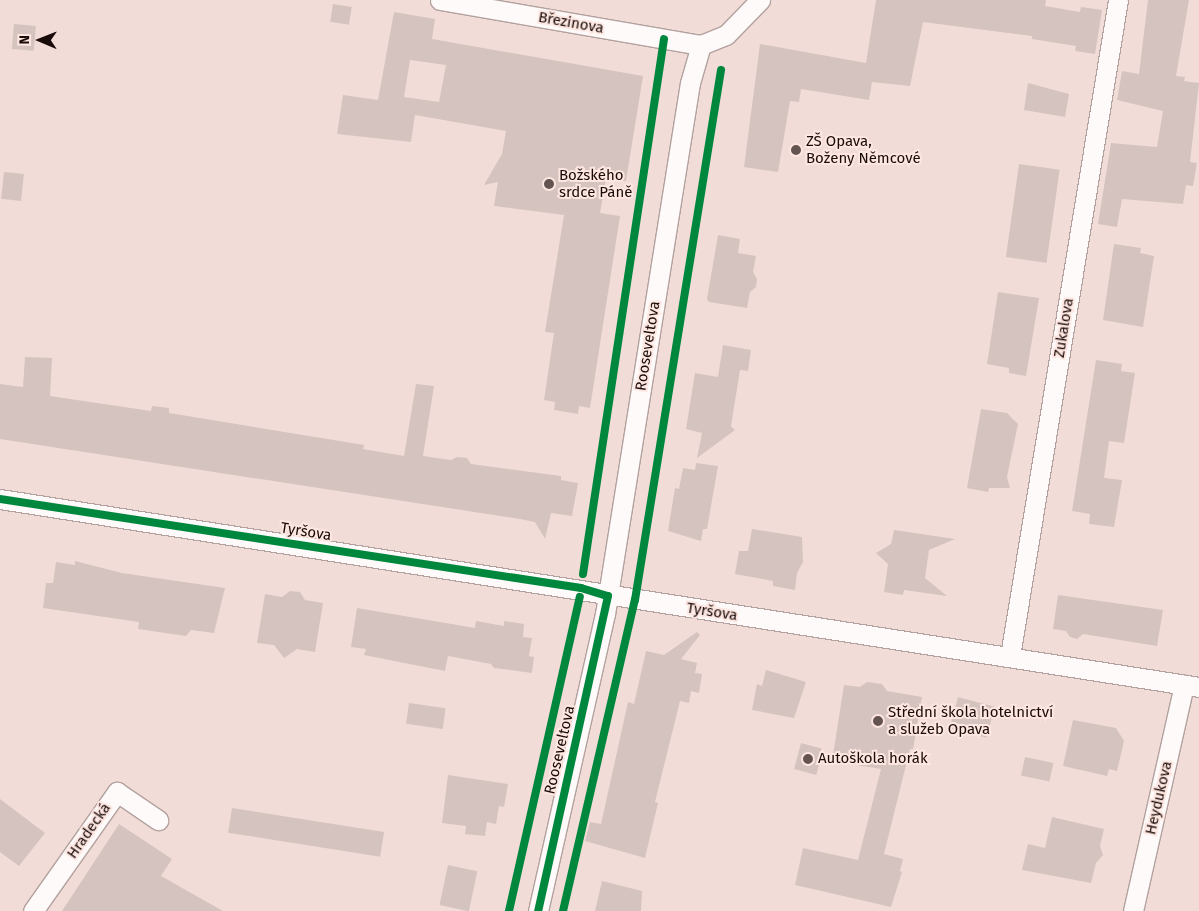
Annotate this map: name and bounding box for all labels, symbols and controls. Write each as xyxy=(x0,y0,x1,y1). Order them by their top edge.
street label: Březinova xyxy=(537,8,605,38)
north arrow xyxy=(15,15,65,65)
text: N xyxy=(16,35,33,45)
place label: ZŠ Opava, Boženy Němcové xyxy=(806,132,921,167)
marker: ZŠ Opava, Boženy Němcové xyxy=(790,144,802,156)
place label: Božského srdce Páně xyxy=(559,166,632,201)
marker: Božského srdce Páně xyxy=(543,178,555,190)
street label: Zukalova xyxy=(1050,297,1078,359)
street label: Rooseveltova xyxy=(632,300,664,392)
street label: Tyršova xyxy=(279,519,333,545)
street label: Tyršova xyxy=(685,599,739,625)
place label: Střední škola hotelnictví a služeb Opava xyxy=(888,703,1053,738)
street label: Rooseveltova xyxy=(541,704,579,796)
marker: Střední škola hotelnictví a služeb Opava xyxy=(872,715,884,727)
place label: Autoškola horák xyxy=(818,750,928,768)
marker: Autoškola horák xyxy=(802,753,814,765)
street label: Heydukova xyxy=(1142,759,1176,837)
street label: Hradecká xyxy=(63,800,115,862)

